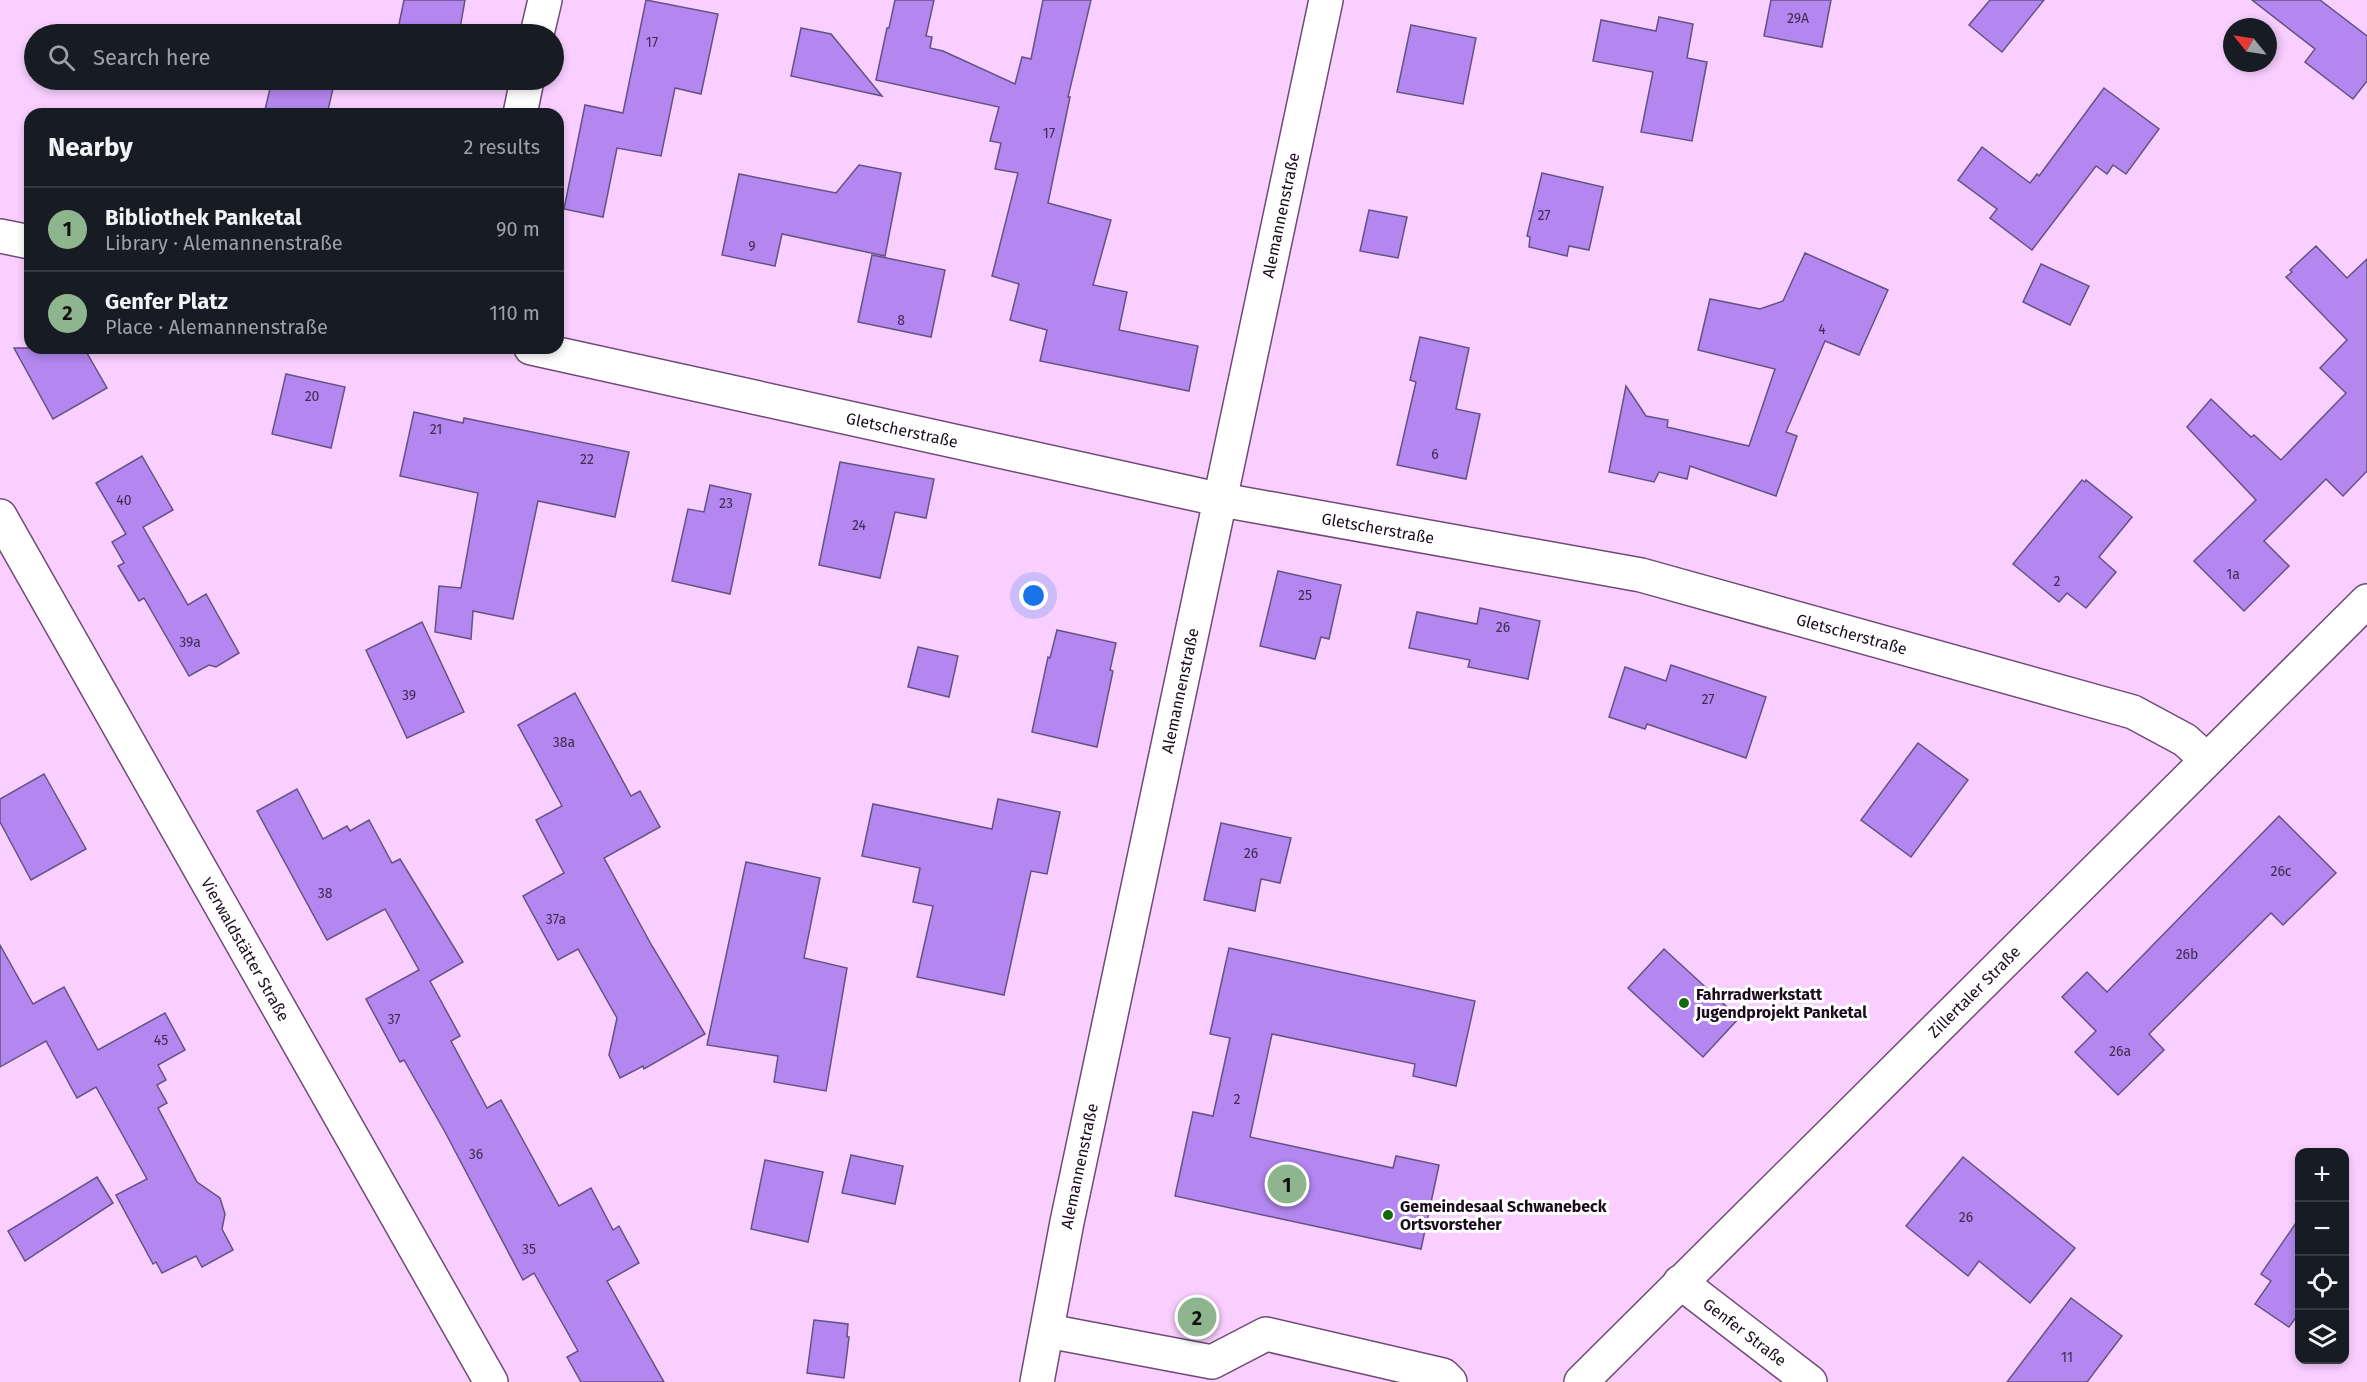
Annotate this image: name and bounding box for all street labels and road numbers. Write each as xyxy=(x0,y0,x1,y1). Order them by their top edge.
street label: Alemannenstraße xyxy=(1258,151,1303,280)
street label: Gletscherstraße xyxy=(844,409,960,452)
street label: Gletscherstraße xyxy=(1320,509,1436,548)
street label: Gletscherstraße xyxy=(1794,610,1909,659)
street label: Alemannenstraße xyxy=(1158,626,1203,755)
street label: Vierwaldstätter Straße xyxy=(197,874,293,1025)
street label: Zillertaler Straße xyxy=(1924,942,2024,1042)
street label: Alemannenstraße xyxy=(1057,1102,1102,1230)
street label: Genfer Straße xyxy=(1699,1294,1790,1370)

